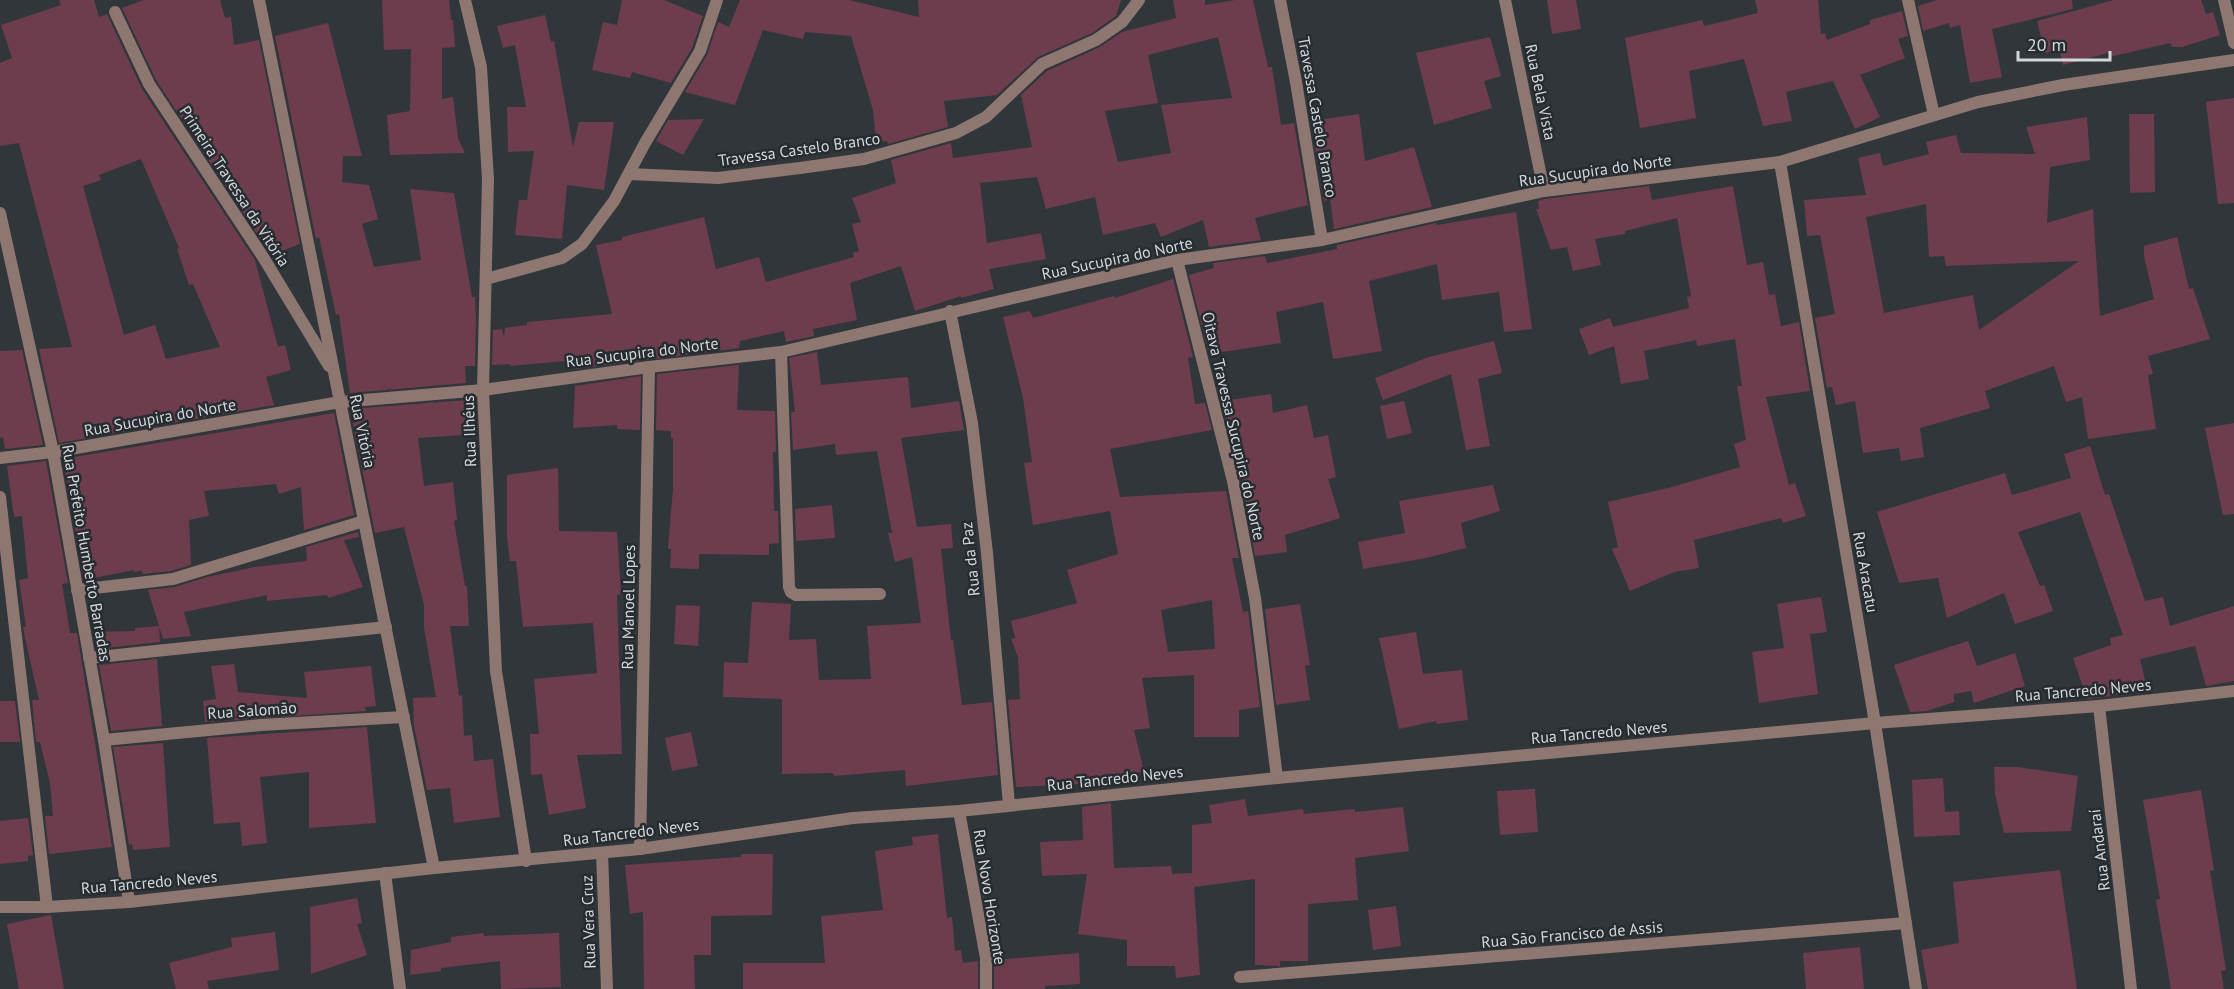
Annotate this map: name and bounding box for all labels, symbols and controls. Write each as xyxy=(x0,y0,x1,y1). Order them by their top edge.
scale bar xyxy=(2018,24,2110,62)
text: 20 m xyxy=(2027,33,2066,56)
street label: Travessa Castelo Branco xyxy=(1294,35,1342,199)
street label: Rua Bela Vista xyxy=(1521,42,1561,142)
street label: Primeira Travessa da Vitória xyxy=(175,102,295,270)
street label: Travessa Castelo Branco xyxy=(717,128,881,170)
street label: Rua Sucupira do Norte xyxy=(1517,149,1673,191)
street label: Rua Sucupira do Norte xyxy=(1040,232,1194,284)
street label: Oitava Travessa Sucupira do Norte xyxy=(1198,310,1270,542)
street label: Rua Sucupira do Norte xyxy=(564,333,720,371)
street label: Rua Vitória xyxy=(345,392,381,470)
street label: Rua Sucupira do Norte xyxy=(83,394,237,440)
street label: Rua Ilhéus xyxy=(458,395,480,467)
street label: Rua Prefeito Humberto Barradas xyxy=(58,443,116,663)
street label: Rua da Paz xyxy=(956,521,984,597)
street label: Rua Aracatu xyxy=(1849,530,1883,614)
street label: Rua Manoel Lopes xyxy=(617,544,639,669)
street label: Rua Tancredo Neves xyxy=(2014,674,2152,706)
street label: Rua Salomão xyxy=(207,697,297,723)
street label: Rua Tancredo Neves xyxy=(1530,716,1668,748)
street label: Rua Tancredo Neves xyxy=(1046,761,1184,795)
street label: Rua Andaraí xyxy=(2084,808,2114,892)
street label: Rua Tancredo Neves xyxy=(562,814,700,850)
street label: Rua Novo Horizonte xyxy=(969,828,1011,966)
street label: Rua Tancredo Neves xyxy=(80,866,218,898)
street label: Rua Vera Cruz xyxy=(576,875,600,969)
street label: Rua São Francisco de Assis xyxy=(1480,916,1664,952)

